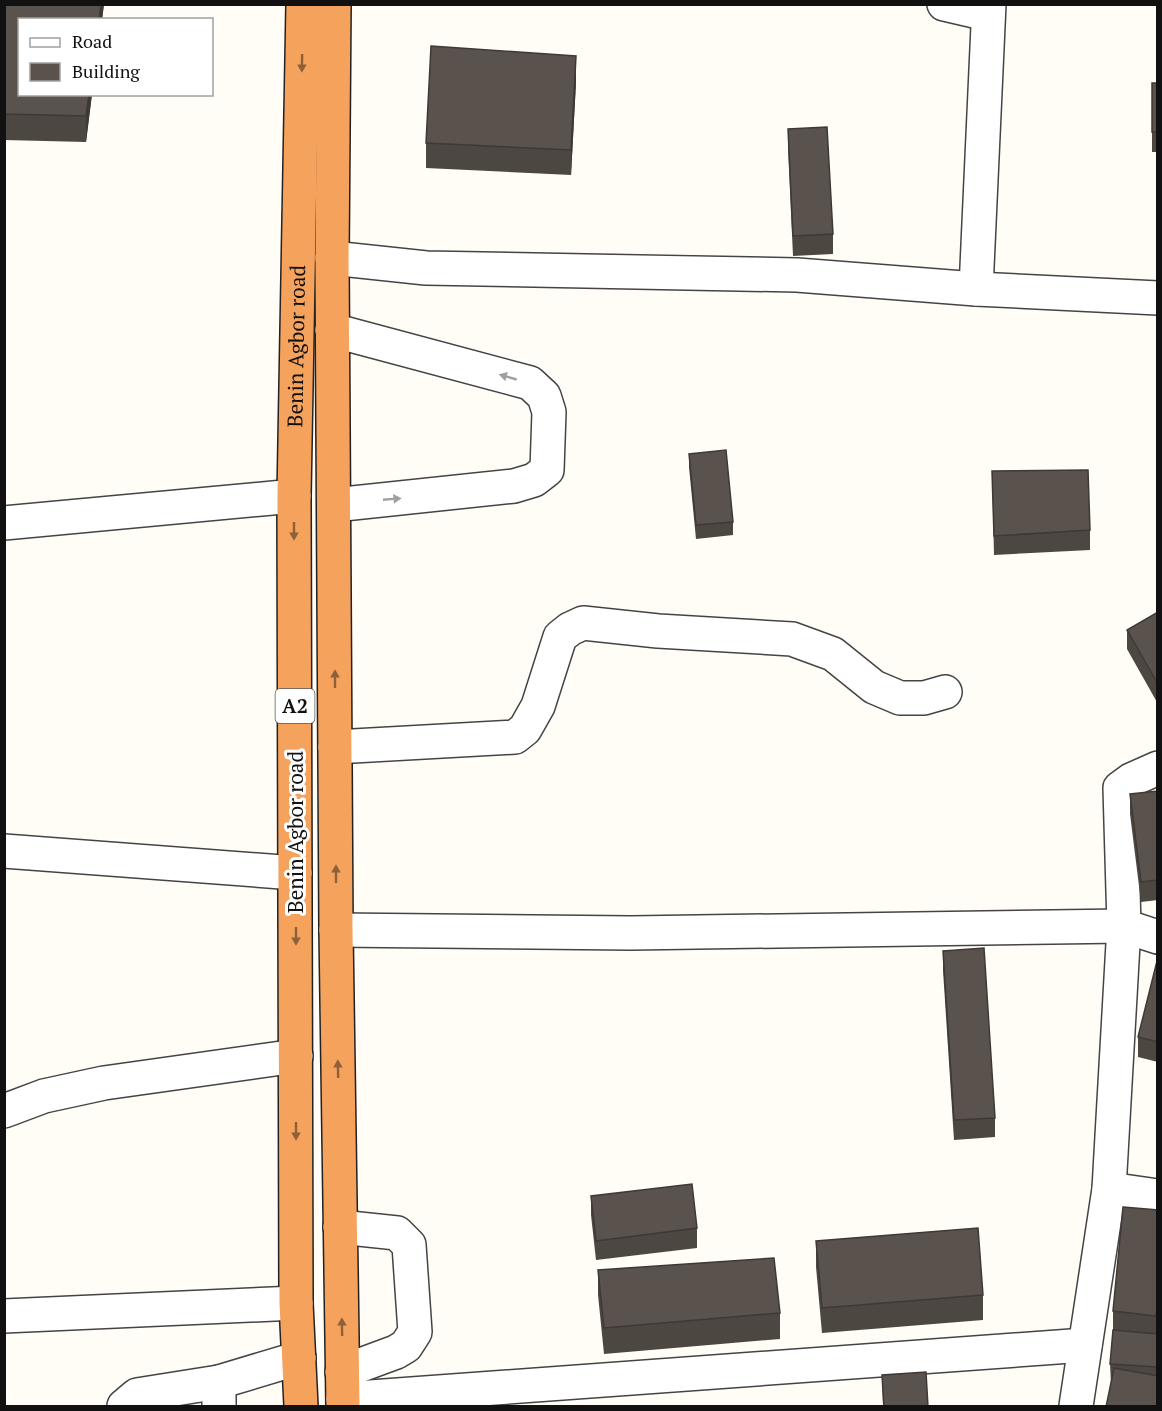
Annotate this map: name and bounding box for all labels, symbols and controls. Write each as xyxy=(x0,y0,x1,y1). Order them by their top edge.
legend xyxy=(18,18,213,96)
text: Road xyxy=(72,29,112,53)
one-way arrow xyxy=(297,53,307,72)
text: Building xyxy=(72,59,140,83)
street label: Benin Agbor road xyxy=(280,264,311,428)
one-way arrow xyxy=(499,372,517,381)
one-way arrow xyxy=(383,495,402,504)
one-way arrow xyxy=(289,521,299,540)
one-way arrow xyxy=(330,670,340,689)
road number: A2 xyxy=(276,689,314,723)
street label: Benin Agbor road xyxy=(281,751,309,913)
one-way arrow xyxy=(331,865,341,884)
one-way arrow xyxy=(291,926,301,945)
one-way arrow xyxy=(333,1060,343,1079)
one-way arrow xyxy=(291,1121,301,1140)
one-way arrow xyxy=(337,1318,346,1337)

